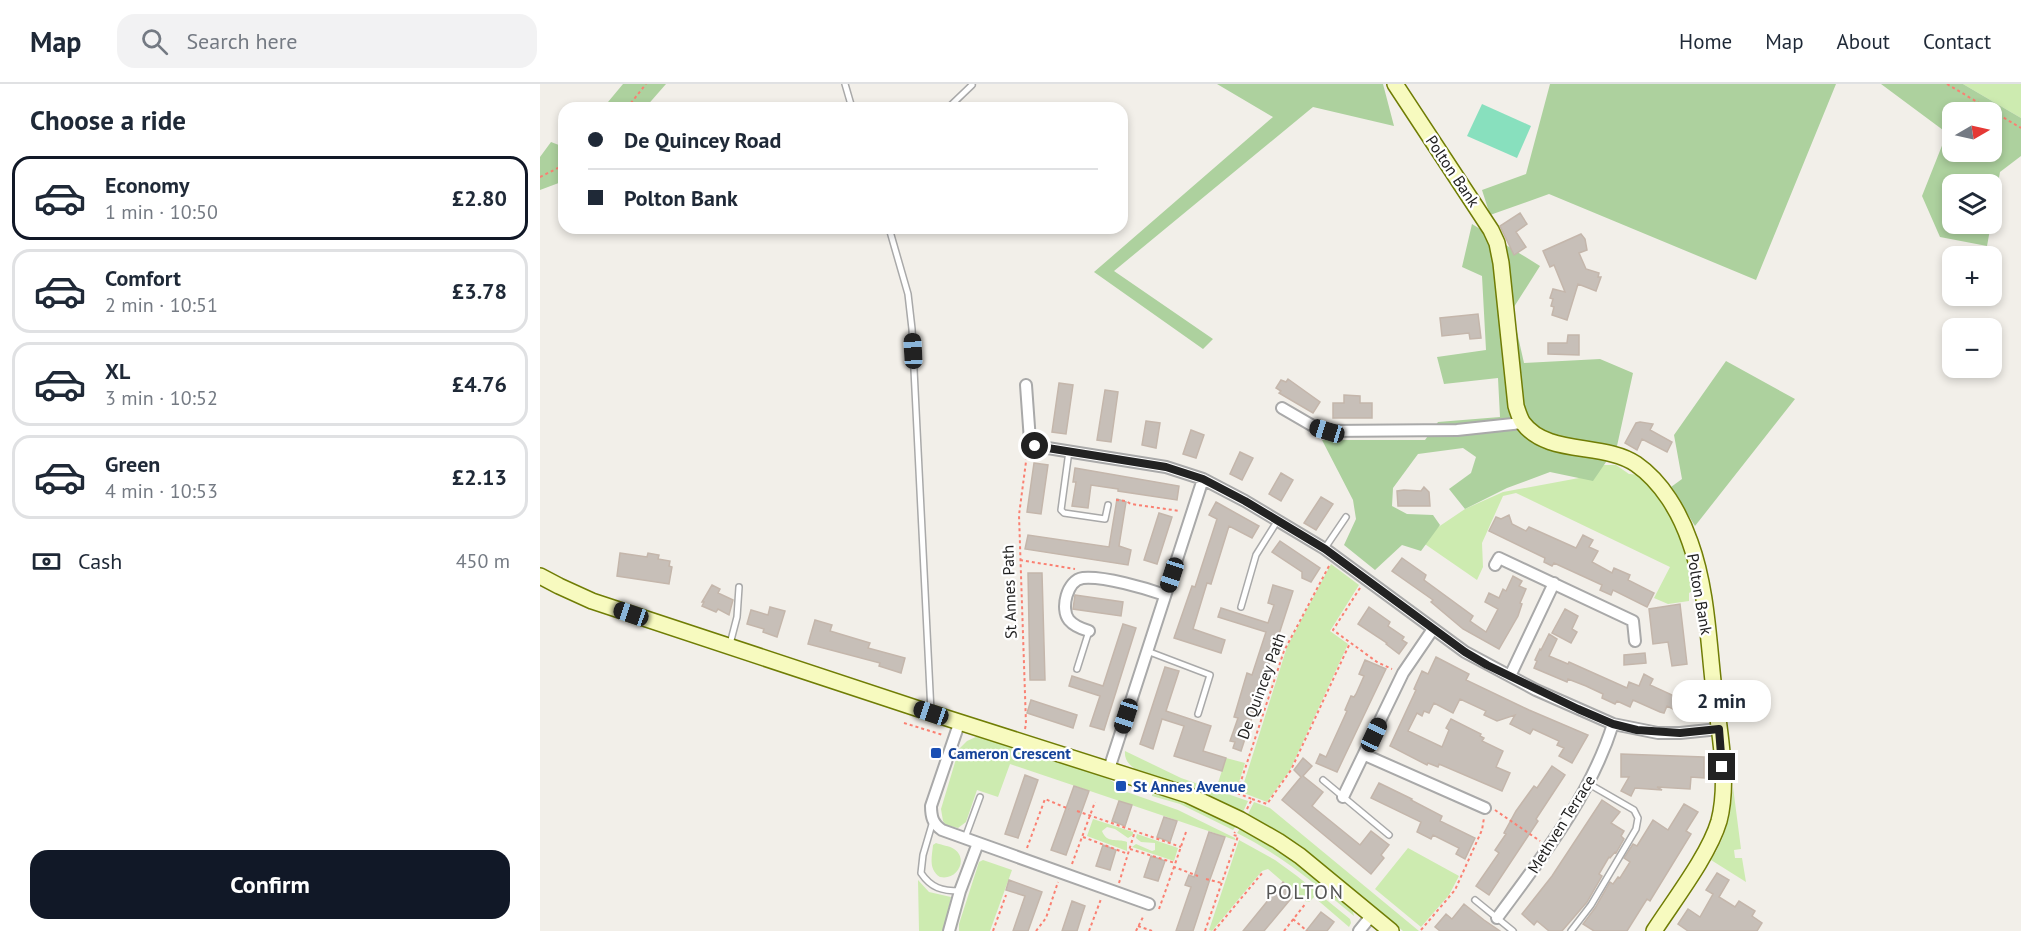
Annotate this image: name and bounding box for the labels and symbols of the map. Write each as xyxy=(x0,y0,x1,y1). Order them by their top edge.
north arrow xyxy=(1942,102,2002,162)
street label: Polton Bank xyxy=(1422,131,1484,211)
car xyxy=(903,333,923,369)
car xyxy=(1307,417,1347,445)
route start xyxy=(1021,432,1048,459)
street label: St Annes Path xyxy=(997,545,1021,639)
street label: Polton Bank xyxy=(1683,552,1717,637)
car xyxy=(1158,555,1186,595)
car xyxy=(611,600,651,628)
street label: De Quincey Path xyxy=(1232,630,1290,742)
callout: 2 min xyxy=(1672,680,1772,722)
car xyxy=(1112,696,1140,736)
car xyxy=(911,699,951,727)
car xyxy=(1358,715,1390,755)
place label: Cameron Crescent xyxy=(948,743,1071,763)
marker: Cameron Crescent xyxy=(929,746,943,760)
route end xyxy=(1708,753,1735,780)
street label: Methven Terrace xyxy=(1523,771,1599,877)
place label: St Annes Avenue xyxy=(1133,776,1246,796)
marker: St Annes Avenue xyxy=(1114,779,1128,793)
district label: POLTON xyxy=(1266,879,1344,905)

